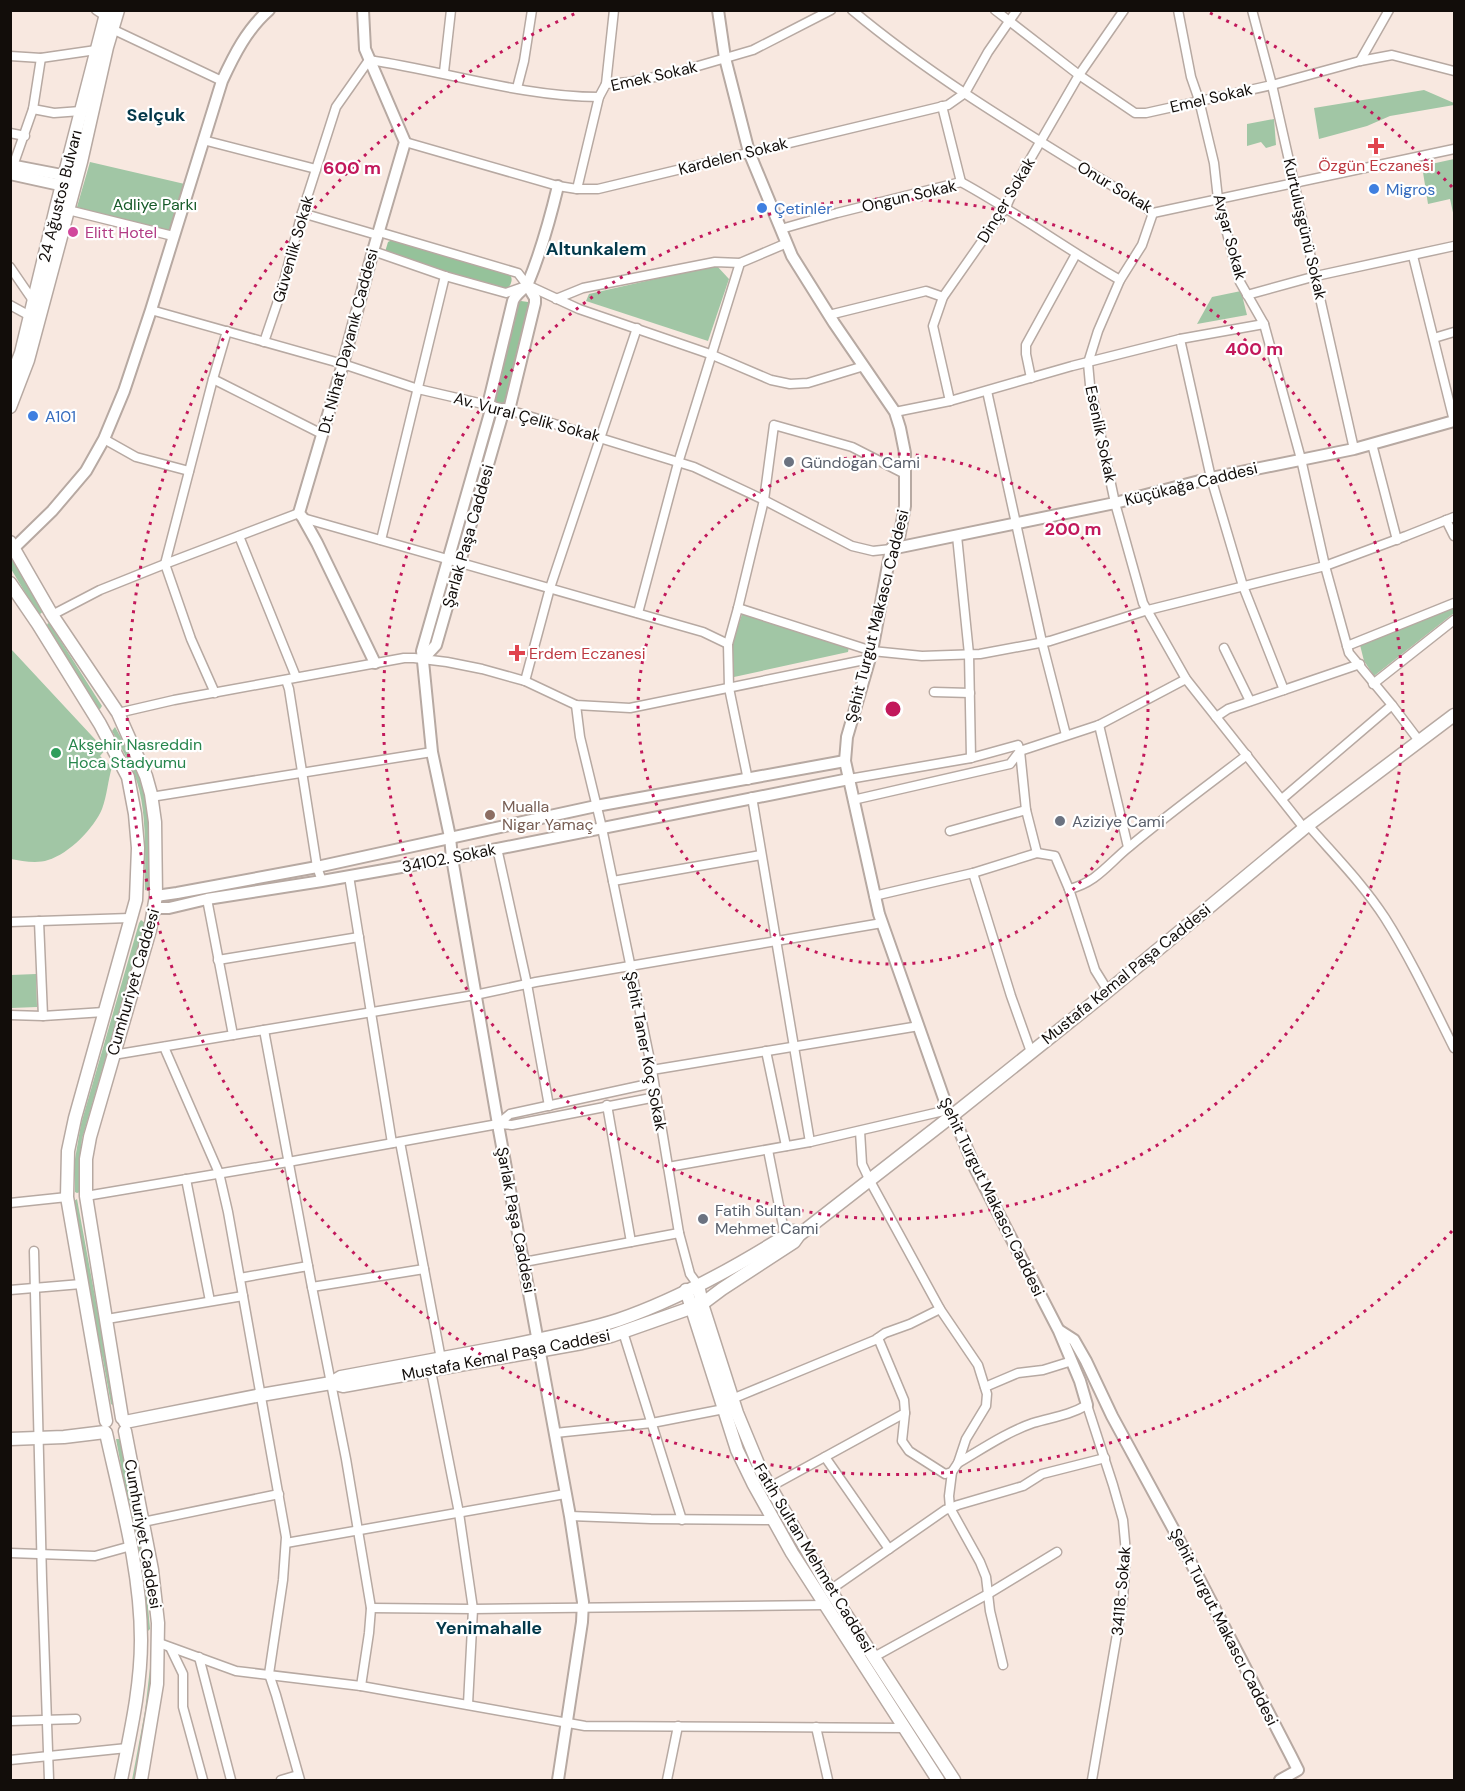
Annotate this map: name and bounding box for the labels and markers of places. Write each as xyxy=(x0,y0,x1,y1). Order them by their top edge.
marker: Özgün Eczanesi xyxy=(1369,139,1383,153)
place label: Özgün Eczanesi xyxy=(1318,155,1434,176)
place label: Migros xyxy=(1386,179,1435,200)
marker: Migros xyxy=(1367,182,1381,196)
place label: Çetinler xyxy=(774,198,832,219)
marker: Çetinler xyxy=(755,201,769,215)
place label: Elitt Hotel xyxy=(85,222,157,243)
marker: Elitt Hotel xyxy=(66,225,80,239)
place label: A101 xyxy=(45,406,76,427)
marker: A101 xyxy=(26,409,40,423)
place label: Gündogan Cami xyxy=(801,452,920,473)
marker: Gündogan Cami xyxy=(782,455,796,469)
place label: Erdem Eczanesi xyxy=(529,643,646,664)
marker: Erdem Eczanesi xyxy=(510,646,524,660)
centre of rings xyxy=(883,699,903,719)
place label: Akşehir Nasreddin Hoca Stadyumu xyxy=(68,734,202,773)
marker: Akşehir Nasreddin Hoca Stadyumu xyxy=(49,746,63,760)
place label: Mualla Nigar Yamaç xyxy=(502,796,594,835)
marker: Mualla Nigar Yamaç xyxy=(483,808,497,822)
place label: Aziziye Cami xyxy=(1072,811,1165,832)
marker: Aziziye Cami xyxy=(1053,814,1067,828)
place label: Fatih Sultan Mehmet Cami xyxy=(715,1200,819,1239)
marker: Fatih Sultan Mehmet Cami xyxy=(696,1212,710,1226)

